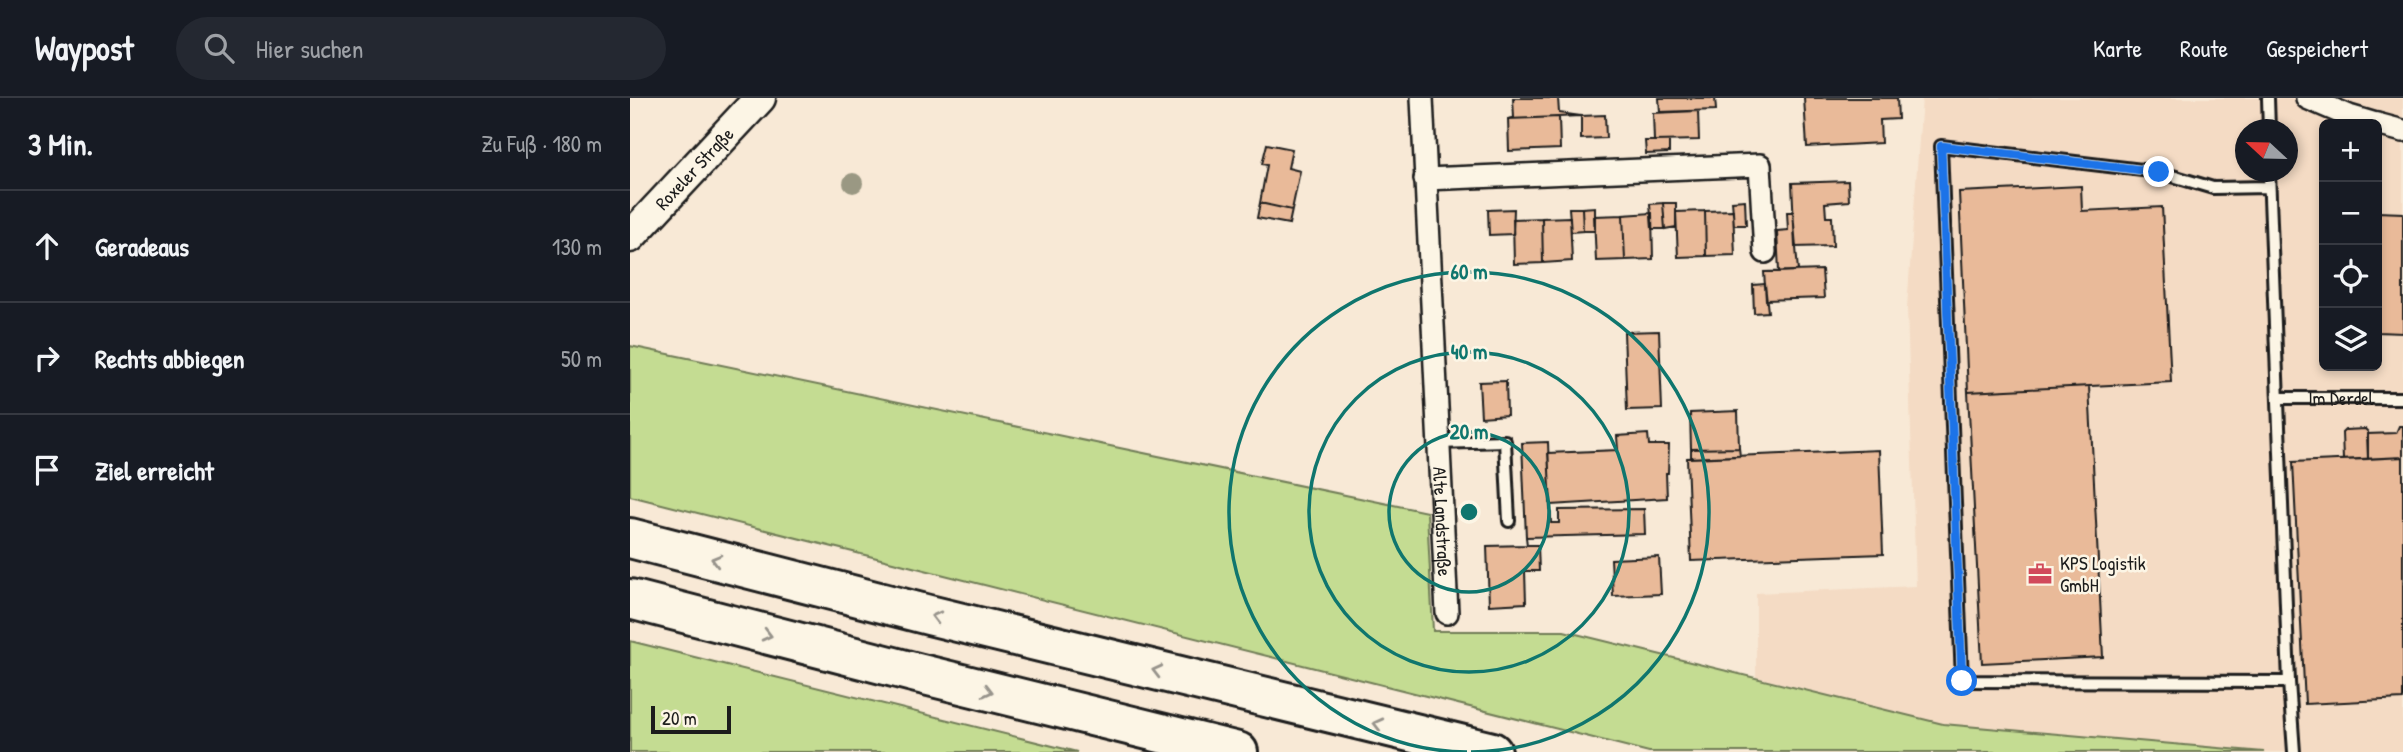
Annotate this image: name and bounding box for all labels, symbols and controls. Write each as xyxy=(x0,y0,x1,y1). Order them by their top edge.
search box xyxy=(176,17,666,80)
text: Waypost xyxy=(35,26,134,70)
icon: search xyxy=(200,29,238,67)
text: Hier suchen xyxy=(256,31,364,66)
text: Karte xyxy=(2093,32,2142,64)
text: Route xyxy=(2180,32,2228,64)
text: Gespeichert xyxy=(2266,32,2368,64)
north arrow xyxy=(2235,119,2298,182)
map controls xyxy=(2319,119,2382,371)
button: + xyxy=(2319,119,2382,182)
street label: Roxeler Straße xyxy=(649,121,740,215)
text: 3 Min. xyxy=(28,124,93,164)
text: Zu Fuß · 180 m xyxy=(481,128,602,159)
route end xyxy=(2143,156,2174,187)
button: − xyxy=(2319,182,2382,245)
icon: ahead xyxy=(28,227,66,265)
text: Geradeaus xyxy=(95,229,189,264)
text: 130 m xyxy=(552,231,602,262)
button: locate xyxy=(2319,245,2382,308)
text: 60 m xyxy=(1451,257,1487,286)
button: layers xyxy=(2319,308,2382,371)
text: 40 m xyxy=(1451,337,1487,366)
icon: right xyxy=(28,339,66,377)
text: Rechts abbiegen xyxy=(95,341,245,376)
text: 50 m xyxy=(561,343,602,374)
street label: Im Derdel xyxy=(2308,385,2375,411)
text: 20 m xyxy=(1450,417,1488,446)
icon: arrive xyxy=(28,451,66,489)
text: Ziel erreicht xyxy=(95,453,214,488)
street label: Alte Landstraße xyxy=(1427,466,1458,577)
centre of rings xyxy=(1457,500,1481,524)
place label: KPS Logistik GmbH xyxy=(2060,550,2146,598)
one-way arrow xyxy=(710,554,722,568)
office icon: KPS Logistik GmbH xyxy=(2026,560,2054,588)
one-way arrow xyxy=(930,611,942,625)
one-way arrow xyxy=(761,627,773,641)
one-way arrow xyxy=(1151,665,1163,679)
route start xyxy=(1946,665,1977,696)
one-way arrow xyxy=(982,683,994,697)
scale bar xyxy=(651,703,732,735)
text: 20 m xyxy=(662,705,697,731)
one-way arrow xyxy=(1372,718,1384,732)

